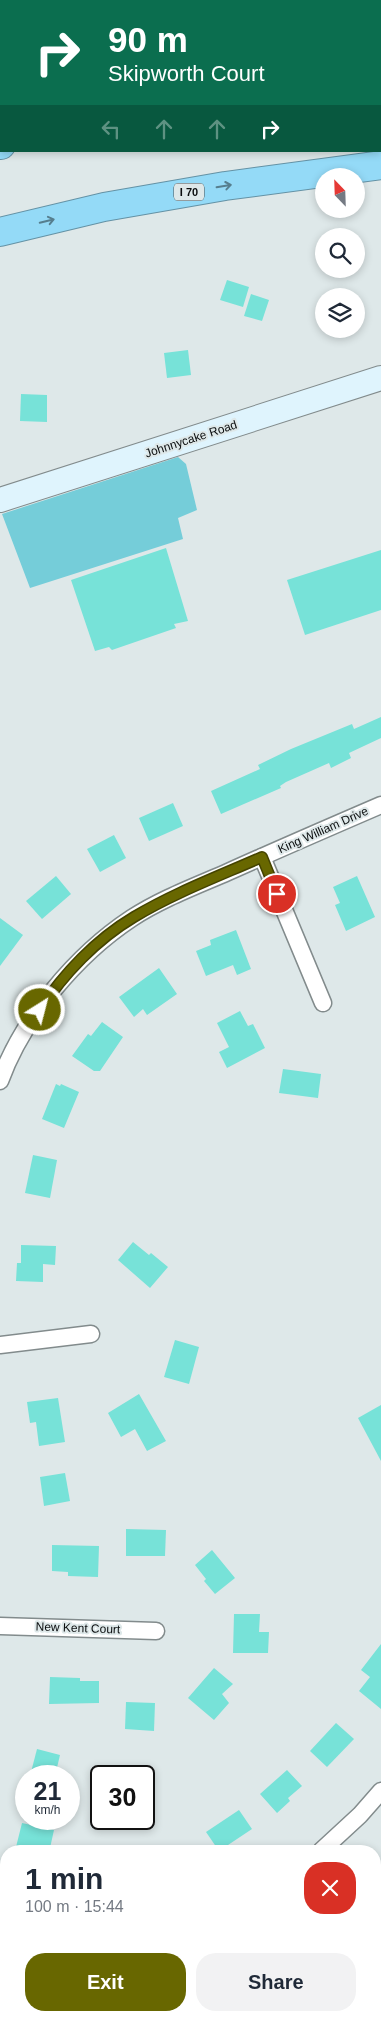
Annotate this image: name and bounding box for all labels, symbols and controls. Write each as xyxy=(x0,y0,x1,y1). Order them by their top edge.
icon: right xyxy=(25,20,90,85)
text: 90 m xyxy=(108,20,188,59)
text: Skipworth Court xyxy=(108,61,265,86)
icon: left xyxy=(97,115,125,143)
icon: ahead xyxy=(150,115,178,143)
icon: ahead xyxy=(203,115,231,143)
icon: right xyxy=(256,115,284,143)
north arrow xyxy=(315,168,365,218)
map controls xyxy=(315,168,365,338)
one-way arrow xyxy=(216,181,232,191)
road number: I 70 xyxy=(174,183,204,200)
one-way arrow xyxy=(39,216,55,225)
button: search xyxy=(315,228,365,278)
button: layers xyxy=(315,288,365,338)
street label: Johnnycake Road xyxy=(143,417,239,461)
street label: King William Drive xyxy=(276,804,371,856)
pin xyxy=(256,873,298,915)
icon: arrive xyxy=(263,880,291,908)
position arrow xyxy=(13,983,65,1035)
street label: New Kent Court xyxy=(35,1620,121,1636)
speed limit sign: 30 xyxy=(90,1765,155,1830)
text: 21 xyxy=(34,1777,61,1805)
text: km/h xyxy=(34,1803,61,1817)
text: 1 min xyxy=(25,1862,103,1895)
button: close xyxy=(304,1862,356,1914)
text: 100 m · 15:44 xyxy=(25,1898,124,1915)
button: Exit xyxy=(25,1953,186,2011)
button: Share xyxy=(196,1953,356,2011)

